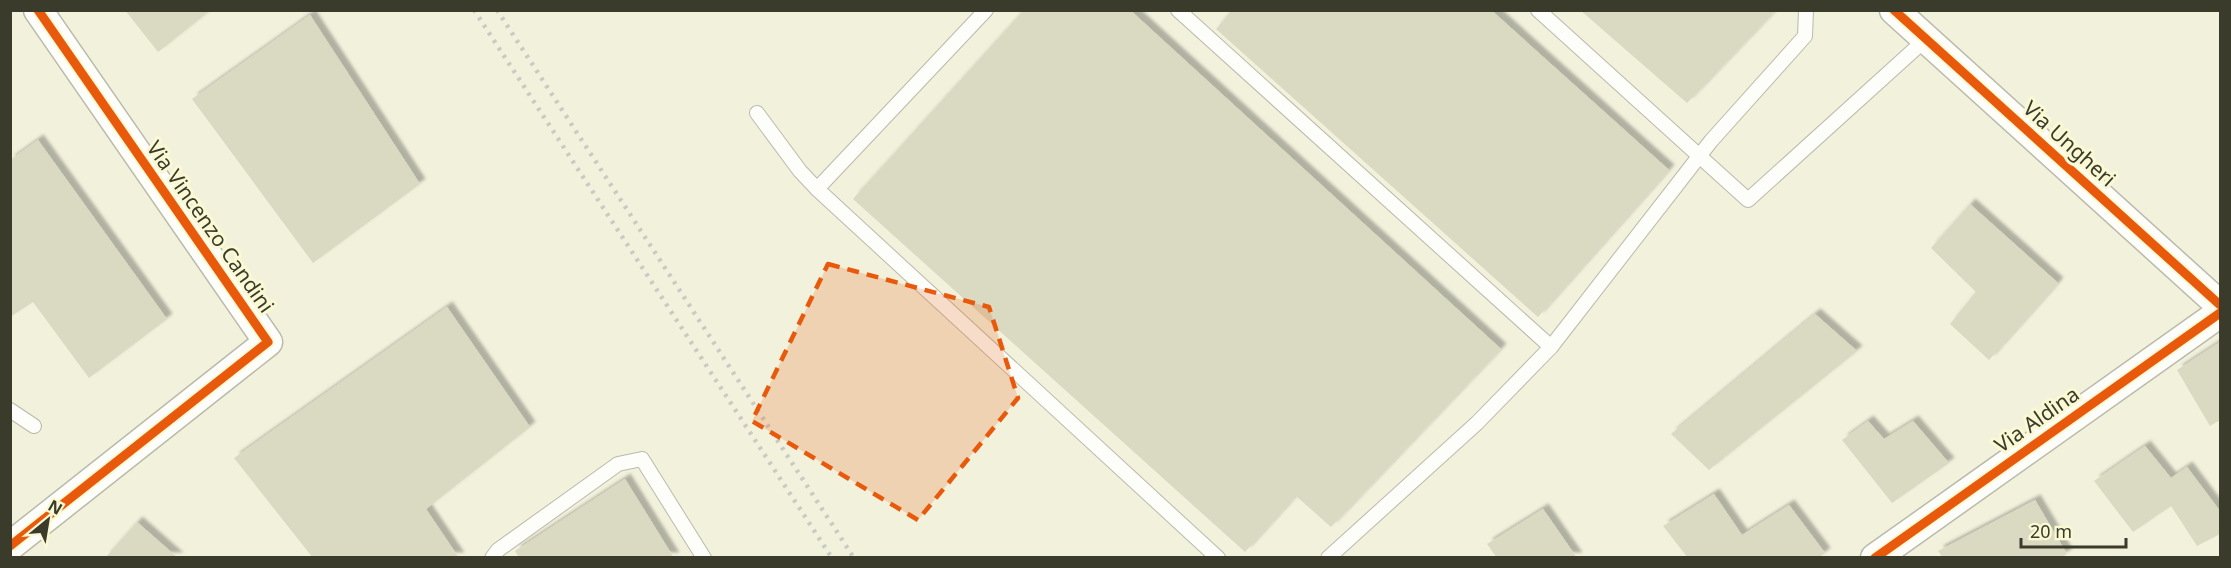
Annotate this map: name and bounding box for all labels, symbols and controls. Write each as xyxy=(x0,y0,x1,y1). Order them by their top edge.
street label: Via Ungheri xyxy=(2017,94,2122,192)
street label: Via Vincenzo Candini xyxy=(141,135,281,318)
street label: Via Aldina xyxy=(1989,380,2084,459)
north arrow xyxy=(18,490,78,550)
text: N xyxy=(44,494,67,520)
scale bar xyxy=(2021,511,2126,549)
text: 20 m xyxy=(2030,519,2072,543)

